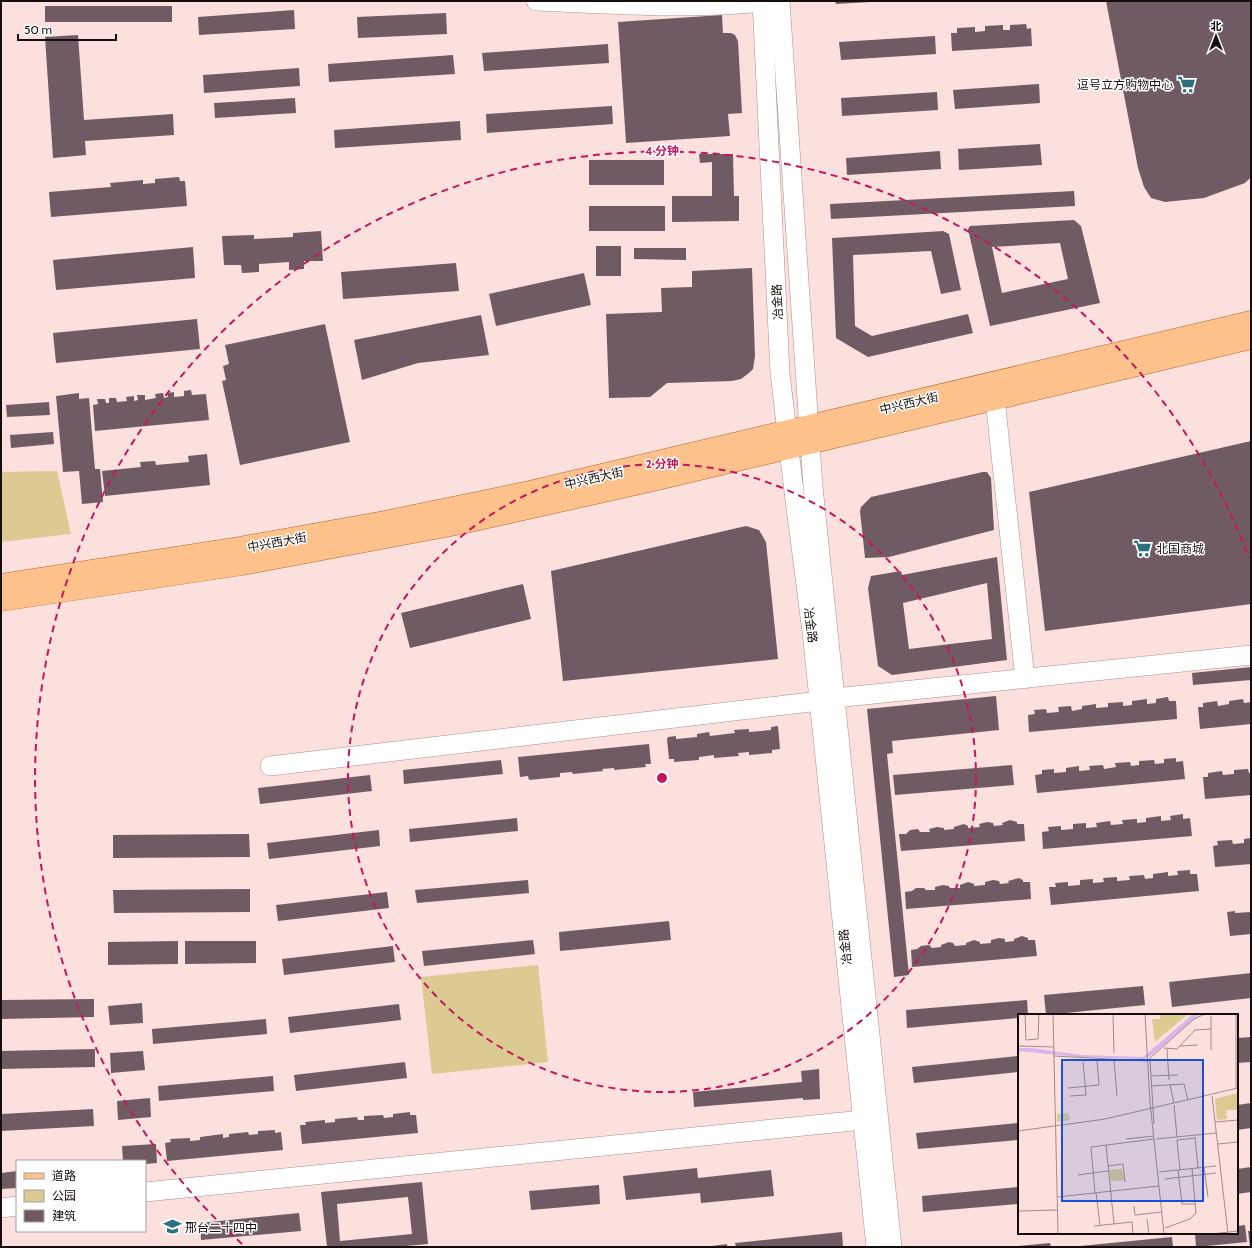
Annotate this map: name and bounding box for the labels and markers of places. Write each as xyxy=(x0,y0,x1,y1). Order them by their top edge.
supermarket icon: 逗号立方购物中心 xyxy=(1176,74,1196,94)
place label: 逗号立方购物中心 xyxy=(1077,77,1173,92)
supermarket icon: 北国商城 xyxy=(1133,538,1153,558)
place label: 北国商城 xyxy=(1156,541,1204,556)
centre of rings xyxy=(655,771,669,785)
school or university icon: 邢台二十四中 xyxy=(162,1217,182,1237)
place label: 邢台二十四中 xyxy=(185,1220,257,1235)

